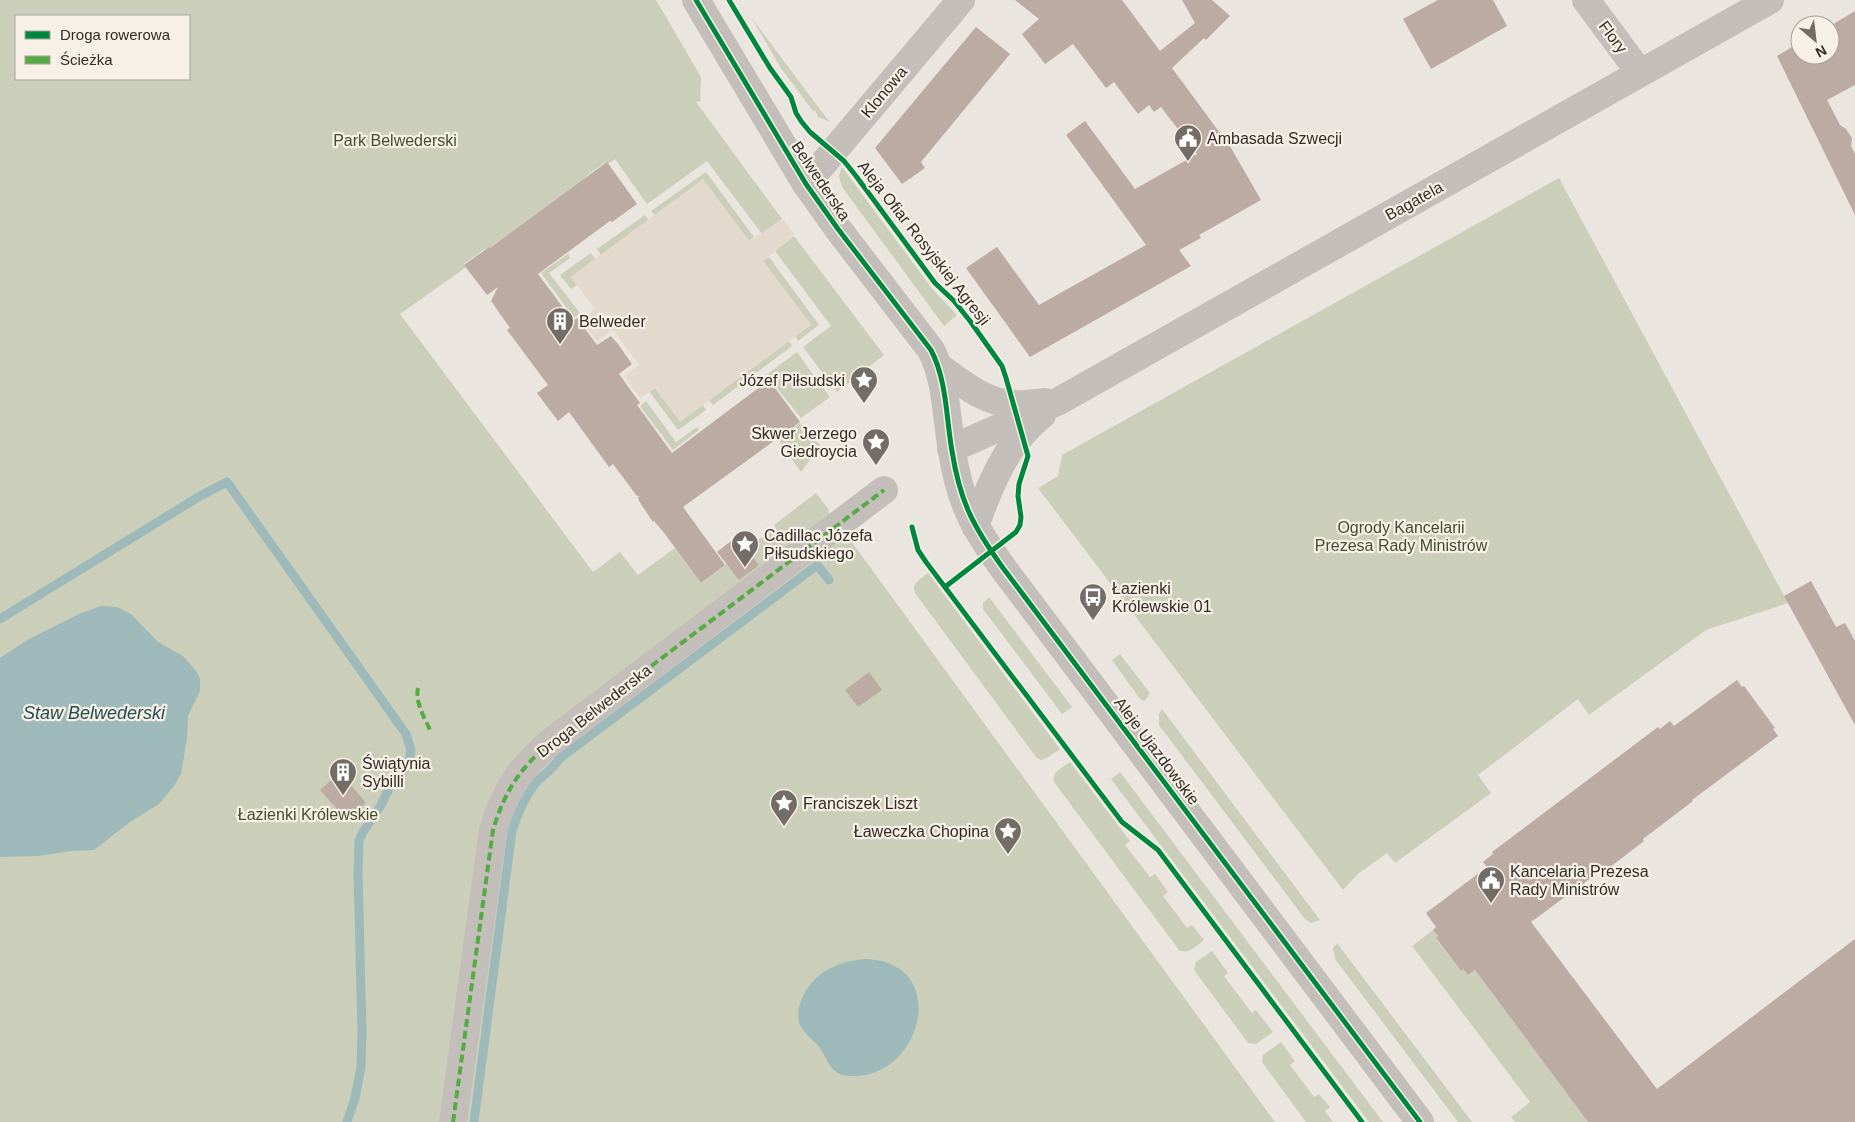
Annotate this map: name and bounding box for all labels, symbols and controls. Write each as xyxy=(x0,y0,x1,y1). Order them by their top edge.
legend xyxy=(15,15,190,80)
north arrow xyxy=(1790,15,1840,65)
street label: Flory xyxy=(1596,18,1630,56)
text: Droga rowerowa xyxy=(60,26,171,43)
text: N xyxy=(1813,42,1829,61)
text: Ścieżka xyxy=(60,51,113,68)
street label: Klonowa xyxy=(858,63,910,121)
public building icon: Ambasada Szwecji xyxy=(1173,123,1203,162)
place label: Ambasada Szwecji xyxy=(1207,130,1342,147)
park label: Park Belwederski xyxy=(333,132,457,149)
street label: Belwederska xyxy=(788,138,854,224)
street label: Aleja Ofiar Rosyjskiej Agresji xyxy=(855,158,993,328)
street label: Bagatela xyxy=(1382,178,1446,224)
building icon: Belweder xyxy=(545,306,575,345)
place label: Belweder xyxy=(579,313,646,330)
place icon: Józef Piłsudski xyxy=(849,365,879,404)
place label: Józef Piłsudski xyxy=(739,372,845,389)
place label: Skwer Jerzego Giedroycia xyxy=(751,425,857,460)
place icon: Skwer Jerzego Giedroycia xyxy=(861,427,891,466)
park label: Ogrody Kancelarii Prezesa Rady Ministrów xyxy=(1315,519,1488,554)
place label: Cadillac Józefa Piłsudskiego xyxy=(764,527,873,562)
place icon: Cadillac Józefa Piłsudskiego xyxy=(730,529,760,568)
place label: Łazienki Królewskie 01 xyxy=(1112,580,1212,615)
bus stop icon: Łazienki Królewskie 01 xyxy=(1078,582,1108,621)
street label: Droga Belwederska xyxy=(534,661,654,761)
street label: Aleje Ujazdowskie xyxy=(1111,694,1203,808)
water label: Staw Belwederski xyxy=(23,703,166,723)
place label: Świątynia Sybilli xyxy=(362,754,431,790)
building icon: Świątynia Sybilli xyxy=(328,757,358,796)
place icon: Franciszek Liszt xyxy=(769,788,799,827)
place label: Franciszek Liszt xyxy=(803,795,918,812)
park label: Łazienki Królewskie xyxy=(238,806,378,823)
place icon: Ławeczka Chopina xyxy=(993,816,1023,855)
place label: Ławeczka Chopina xyxy=(854,823,989,840)
place label: Kancelaria Prezesa Rady Ministrów xyxy=(1510,863,1649,898)
public building icon: Kancelaria Prezesa Rady Ministrów xyxy=(1476,865,1506,904)

